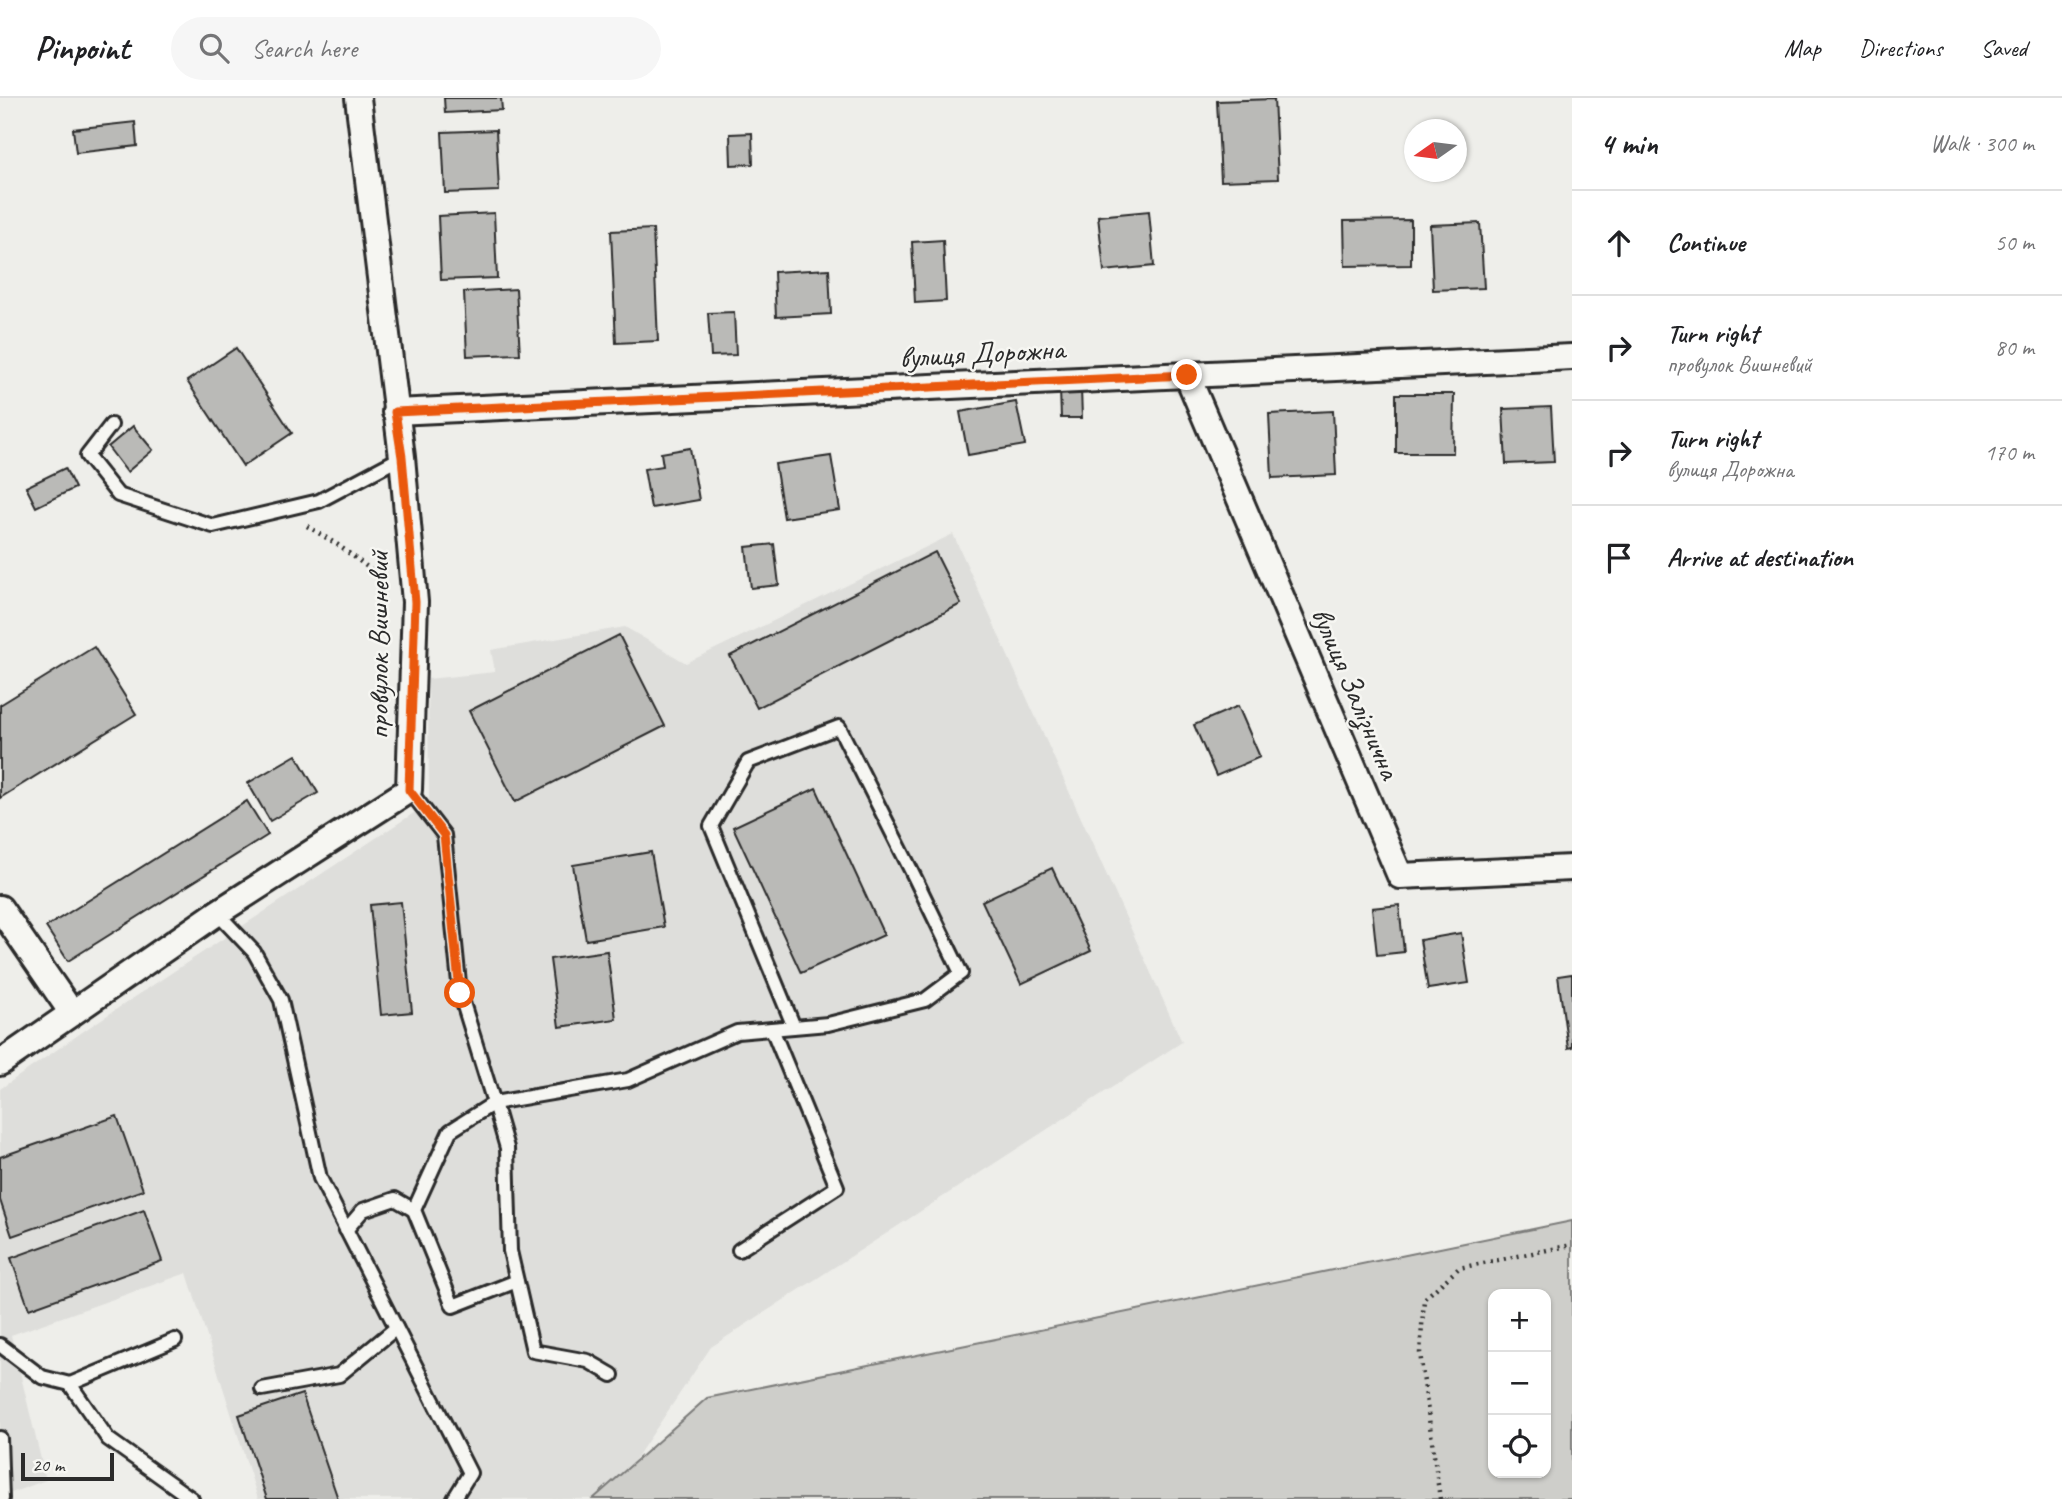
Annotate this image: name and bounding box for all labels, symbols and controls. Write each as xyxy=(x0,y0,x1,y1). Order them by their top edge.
search box xyxy=(171,17,661,80)
text: Pinpoint xyxy=(35,27,129,69)
icon: search xyxy=(195,29,233,67)
text: Search here xyxy=(251,32,357,65)
text: Map xyxy=(1784,33,1821,63)
text: Directions xyxy=(1859,33,1942,63)
text: Saved xyxy=(1980,33,2027,63)
north arrow xyxy=(1404,119,1467,182)
text: 4 min xyxy=(1600,125,1657,163)
text: Walk · 300 m xyxy=(1930,129,2034,158)
icon: ahead xyxy=(1600,224,1638,262)
text: Continue xyxy=(1667,226,1745,259)
text: 50 m xyxy=(1995,228,2034,257)
text: Turn right xyxy=(1667,317,1758,350)
icon: right xyxy=(1600,329,1638,367)
street label: вулиця Дорожна xyxy=(899,330,1068,376)
text: 80 m xyxy=(1995,333,2034,362)
text: провулок Вишневий xyxy=(1667,350,1812,379)
route end xyxy=(1171,359,1202,390)
text: Turn right xyxy=(1667,422,1758,455)
icon: right xyxy=(1600,434,1638,472)
text: 170 m xyxy=(1985,438,2034,467)
text: вулиця Дорожна xyxy=(1667,455,1794,484)
icon: arrive xyxy=(1600,539,1638,577)
text: Arrive at destination xyxy=(1667,541,1853,574)
street label: провулок Вишневий xyxy=(359,549,397,739)
street label: вулиця Залізнична xyxy=(1303,601,1410,786)
route start xyxy=(444,977,475,1008)
map controls xyxy=(1488,1289,1551,1478)
button: + xyxy=(1488,1289,1551,1352)
button: − xyxy=(1488,1352,1551,1415)
button: locate xyxy=(1488,1415,1551,1478)
scale bar xyxy=(21,1450,114,1482)
text: 20 m xyxy=(32,1453,64,1477)

